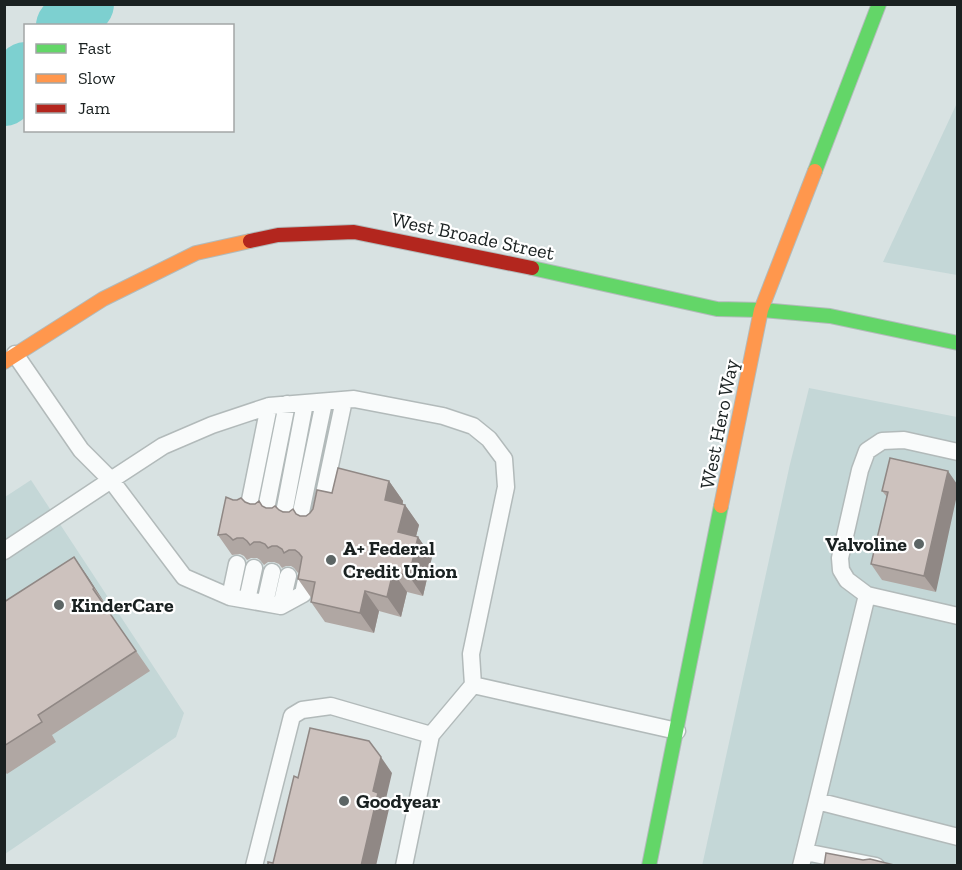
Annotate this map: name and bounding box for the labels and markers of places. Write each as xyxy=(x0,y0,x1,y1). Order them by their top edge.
place label: Valvoline xyxy=(825,532,907,556)
place label: A+ Federal Credit Union xyxy=(343,536,458,583)
marker: Valvoline xyxy=(912,537,926,551)
marker: A+ Federal Credit Union xyxy=(324,553,338,567)
place label: KinderCare xyxy=(71,593,174,617)
marker: KinderCare xyxy=(52,598,66,612)
place label: Goodyear xyxy=(356,789,441,813)
marker: Goodyear xyxy=(337,794,351,808)

